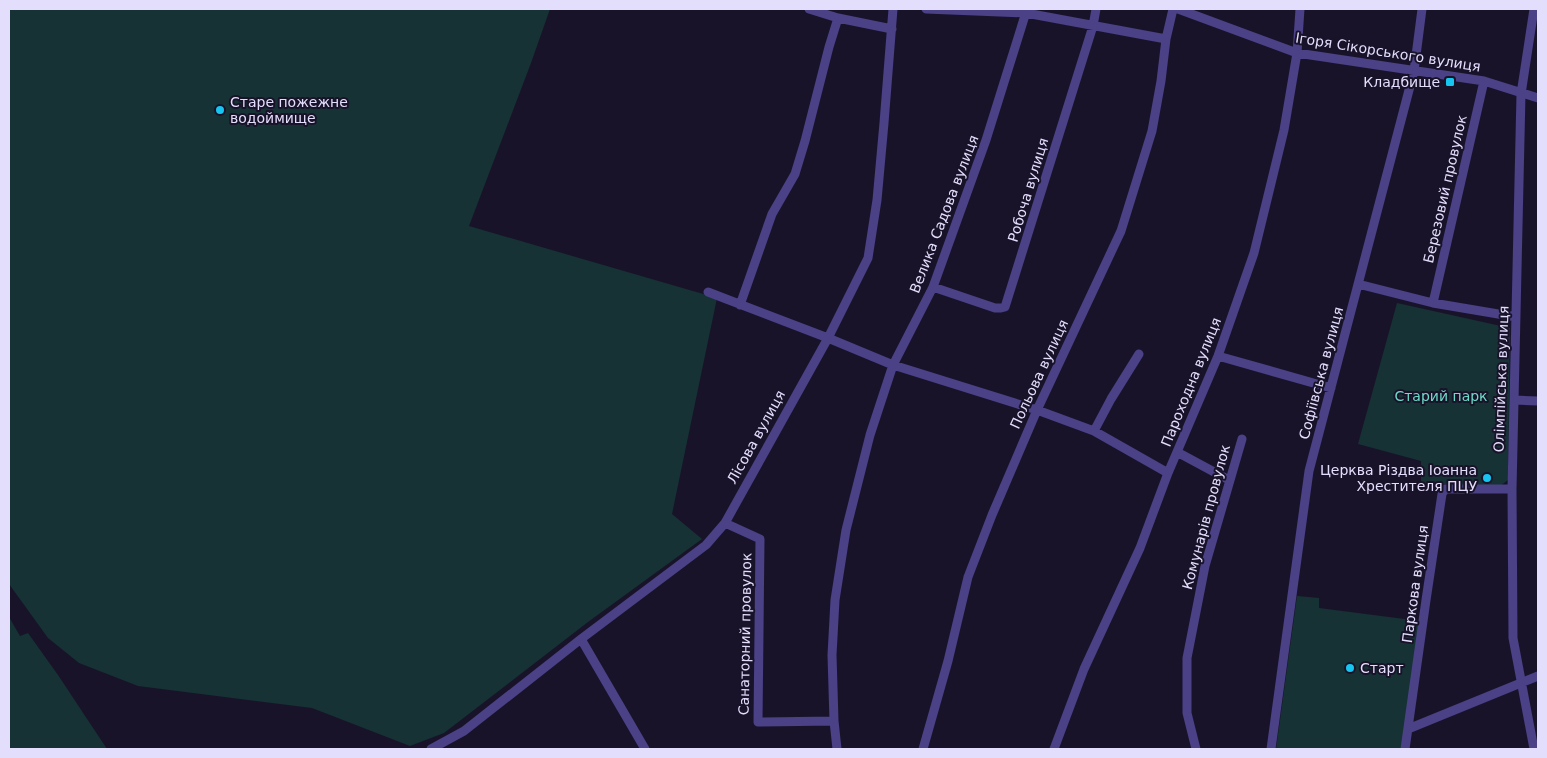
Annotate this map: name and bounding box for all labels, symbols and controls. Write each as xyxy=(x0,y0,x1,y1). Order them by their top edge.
street label: Ігоря Сікорського вулиця xyxy=(1294,29,1482,75)
place label: Кладбище xyxy=(1363,74,1440,90)
marker: Кладбище xyxy=(1444,76,1456,88)
place label: Старе пожежне водоймище xyxy=(230,94,348,126)
marker: Старе пожежне водоймище xyxy=(214,104,226,116)
street label: Березовий провулок xyxy=(1420,113,1470,265)
street label: Велика Садова вулиця xyxy=(906,133,982,295)
street label: Робоча вулиця xyxy=(1005,136,1051,244)
street label: Софіївська вулиця xyxy=(1296,305,1346,441)
street label: Олімпійська вулиця xyxy=(1490,305,1512,453)
street label: Пароходна вулиця xyxy=(1158,315,1224,449)
street label: Польова вулиця xyxy=(1007,317,1071,431)
street label: Лісова вулиця xyxy=(724,387,788,487)
park label: Старий парк xyxy=(1394,388,1488,404)
street label: Комунарів провулок xyxy=(1179,443,1233,591)
place label: Церква Різдва Іоанна Хрестителя ПЦУ xyxy=(1320,462,1477,494)
marker: Церква Різдва Іоанна Хрестителя ПЦУ xyxy=(1481,472,1493,484)
street label: Паркова вулиця xyxy=(1399,524,1431,644)
street label: Санаторний провулок xyxy=(736,553,754,715)
place label: Старт xyxy=(1360,660,1404,676)
marker: Старт xyxy=(1344,662,1356,674)

